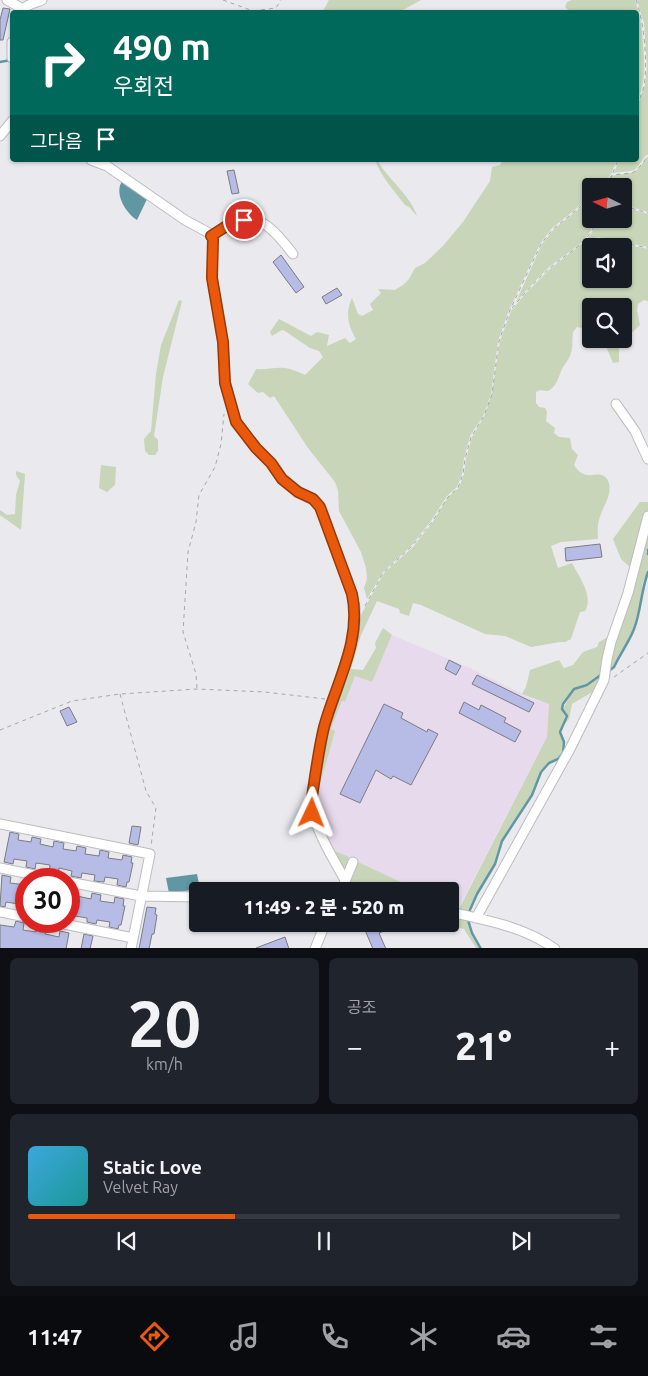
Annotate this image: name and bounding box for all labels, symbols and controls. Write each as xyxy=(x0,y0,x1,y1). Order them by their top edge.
text: 490 m xyxy=(113,27,211,67)
icon: right xyxy=(30,30,95,95)
text: 우회전 xyxy=(113,73,174,98)
icon: arrive xyxy=(92,125,120,153)
text: 그다음 xyxy=(30,130,82,152)
north arrow xyxy=(582,178,632,228)
map controls xyxy=(582,178,632,348)
pin xyxy=(223,199,265,241)
icon: arrive xyxy=(230,206,258,234)
button: sound xyxy=(582,238,632,288)
button: search xyxy=(582,298,632,348)
position arrow xyxy=(285,786,337,838)
speed limit sign: 30 xyxy=(15,868,80,933)
text: 11:49 · 2 분 · 520 m xyxy=(244,896,404,918)
text: 20 xyxy=(128,986,201,1059)
text: 공조 xyxy=(347,998,376,1016)
text: 21° xyxy=(455,1025,512,1067)
text: − xyxy=(347,1031,363,1062)
text: + xyxy=(604,1031,620,1062)
text: km/h xyxy=(146,1055,183,1073)
text: Static Love xyxy=(103,1156,202,1178)
text: Velvet Ray xyxy=(103,1178,178,1196)
icon: previous xyxy=(113,1227,141,1255)
icon: pause xyxy=(310,1227,338,1255)
icon: next xyxy=(507,1227,535,1255)
icon: directions xyxy=(137,1319,172,1354)
icon: music xyxy=(227,1319,262,1354)
icon: phone xyxy=(317,1319,352,1354)
icon: climate xyxy=(406,1319,441,1354)
icon: car xyxy=(496,1319,531,1354)
icon: filters xyxy=(586,1319,621,1354)
text: 11:47 xyxy=(27,1324,82,1349)

